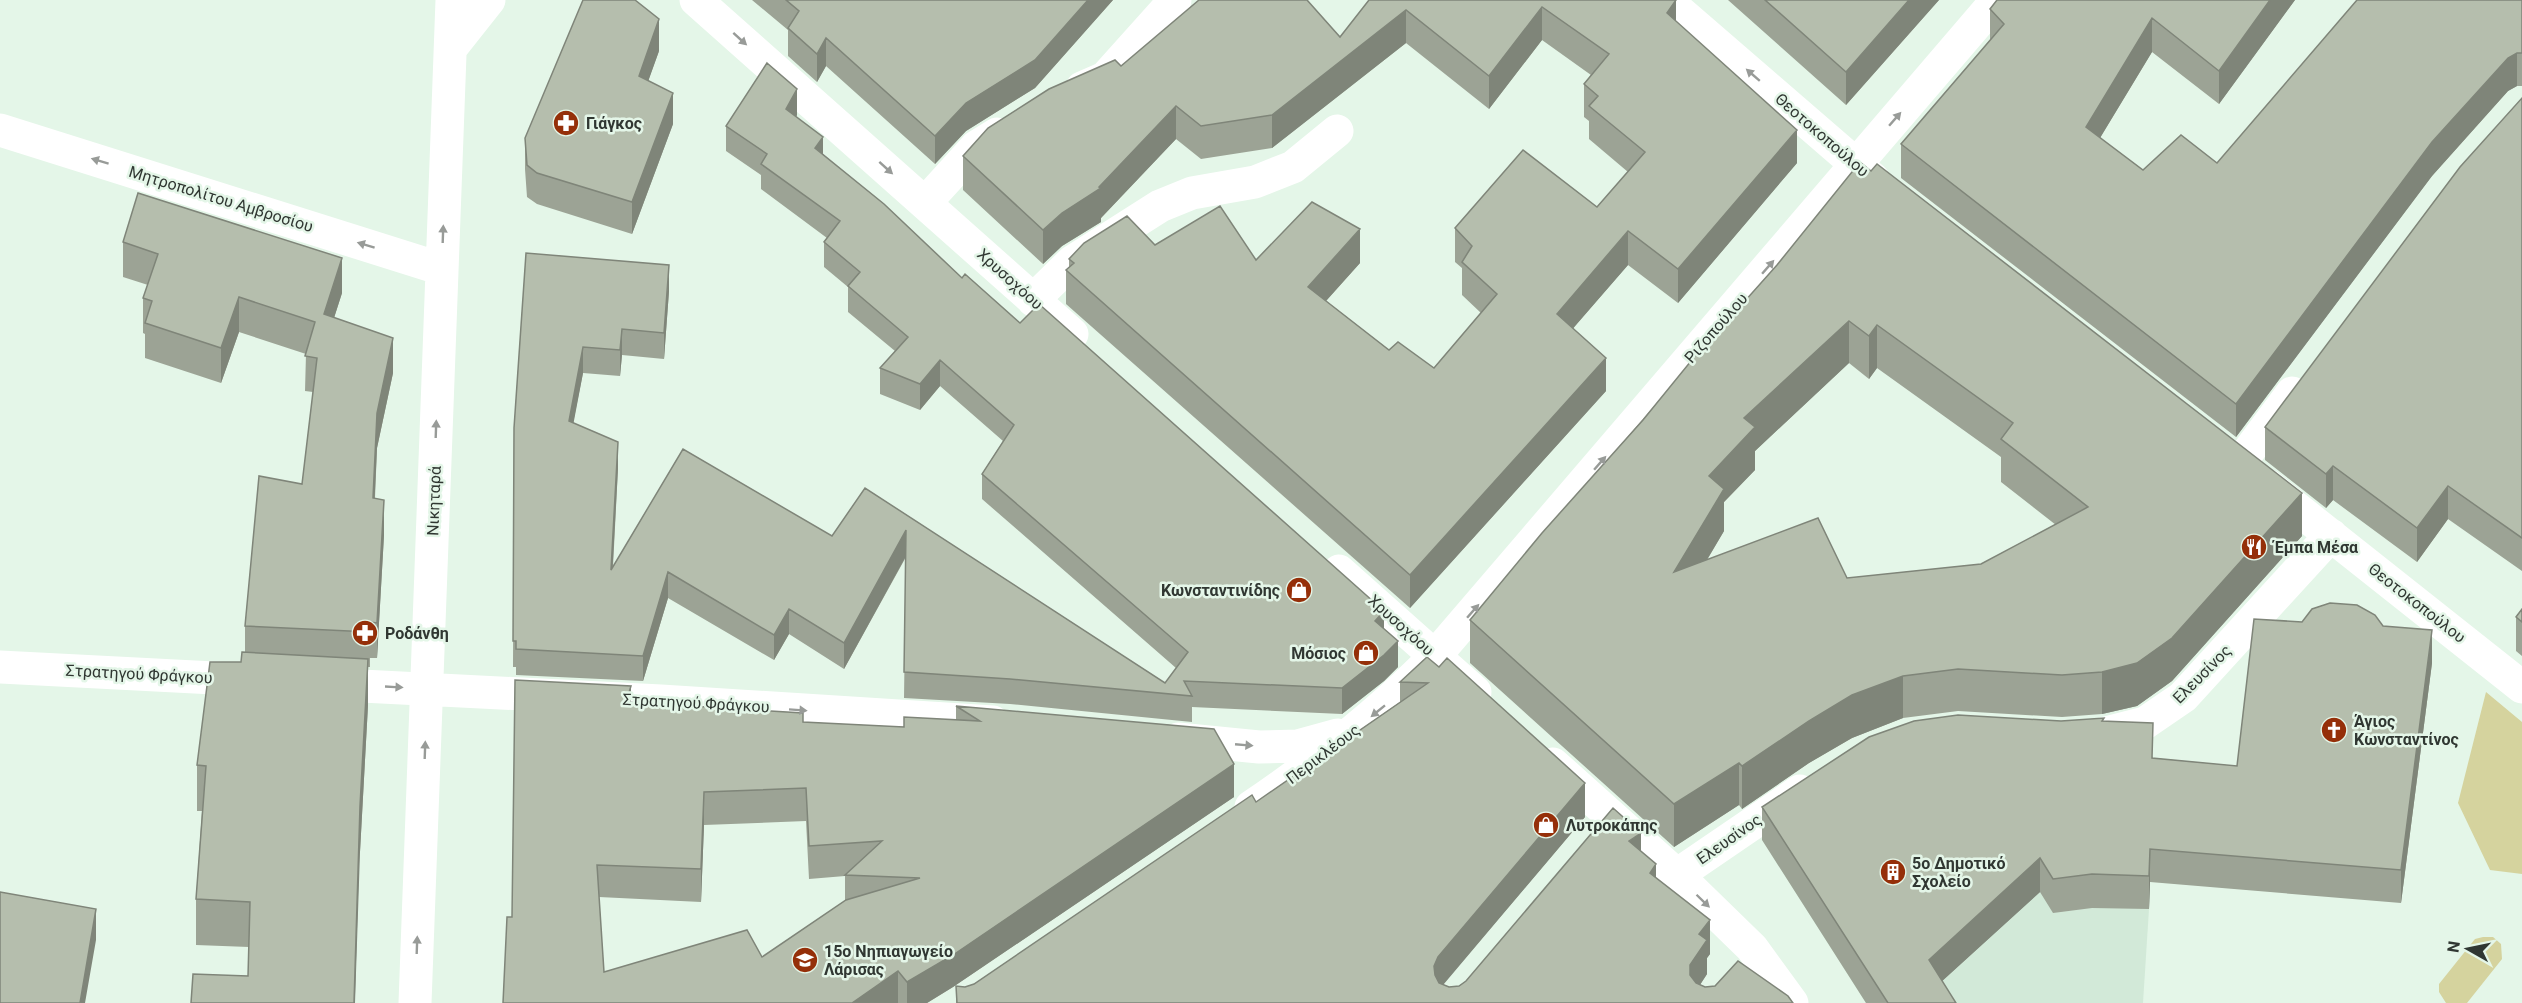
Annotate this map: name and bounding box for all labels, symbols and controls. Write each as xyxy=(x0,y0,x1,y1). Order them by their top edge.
one-way arrow xyxy=(732,32,747,45)
one-way arrow xyxy=(1745,69,1761,82)
street label: Θεοτοκοπούλου xyxy=(1771,89,1873,181)
pharmacy icon: Γιάγκος xyxy=(551,108,581,138)
one-way arrow xyxy=(1888,111,1901,127)
place label: Γιάγκος xyxy=(586,114,642,133)
one-way arrow xyxy=(91,156,109,165)
one-way arrow xyxy=(878,161,893,174)
street label: Μητροπολίτου Αμβροσίου xyxy=(127,162,315,236)
one-way arrow xyxy=(439,225,448,244)
one-way arrow xyxy=(357,240,375,249)
street label: Χρυσοχόου xyxy=(973,245,1047,313)
one-way arrow xyxy=(1761,260,1774,275)
street label: Ριζοπούλου xyxy=(1680,289,1752,367)
one-way arrow xyxy=(432,419,441,438)
one-way arrow xyxy=(1593,456,1606,471)
street label: Νικηταρά xyxy=(423,466,445,536)
restaurant icon: Έμπα Μέσα xyxy=(2239,532,2269,562)
place label: Έμπα Μέσα xyxy=(2272,538,2358,557)
street label: Θεοτοκοπούλου xyxy=(2365,559,2469,647)
shop icon: Κωνσταντινίδης xyxy=(1284,575,1314,605)
place label: Κωνσταντινίδης xyxy=(1161,581,1280,600)
street label: Χρυσοχόου xyxy=(1364,591,1438,659)
one-way arrow xyxy=(1466,604,1479,619)
pharmacy icon: Ροδάνθη xyxy=(350,618,380,648)
place label: Ροδάνθη xyxy=(385,624,449,643)
shop icon: Μόσιος xyxy=(1351,638,1381,668)
street label: Ελευσίνος xyxy=(2169,641,2235,707)
place label: Μόσιος xyxy=(1291,644,1346,663)
street label: Στρατηγού Φράγκου xyxy=(65,661,213,687)
one-way arrow xyxy=(385,683,404,692)
street label: Στρατηγού Φράγκου xyxy=(622,690,770,716)
one-way arrow xyxy=(1370,704,1386,717)
one-way arrow xyxy=(789,705,808,714)
place label: Άγιος Κωνσταντίνος xyxy=(2354,712,2459,749)
church icon: Άγιος Κωνσταντίνος xyxy=(2319,715,2349,745)
street label: Περικλέους xyxy=(1282,720,1364,788)
one-way arrow xyxy=(420,740,429,759)
one-way arrow xyxy=(1234,740,1253,750)
shop icon: Λυτροκάπης xyxy=(1531,810,1561,840)
street label: Ελευσίνος xyxy=(1693,810,1765,868)
place label: Λυτροκάπης xyxy=(1566,816,1657,835)
place label: 5ο Δημοτικό Σχολείο xyxy=(1912,854,2006,891)
building icon: 5ο Δημοτικό Σχολείο xyxy=(1878,857,1908,887)
one-way arrow xyxy=(1696,894,1711,908)
north arrow xyxy=(2438,919,2498,979)
one-way arrow xyxy=(413,935,422,954)
text: N xyxy=(2443,940,2464,954)
place label: 15ο Νηπιαγωγείο Λάρισας xyxy=(824,942,953,979)
school or university icon: 15ο Νηπιαγωγείο Λάρισας xyxy=(790,945,820,975)

